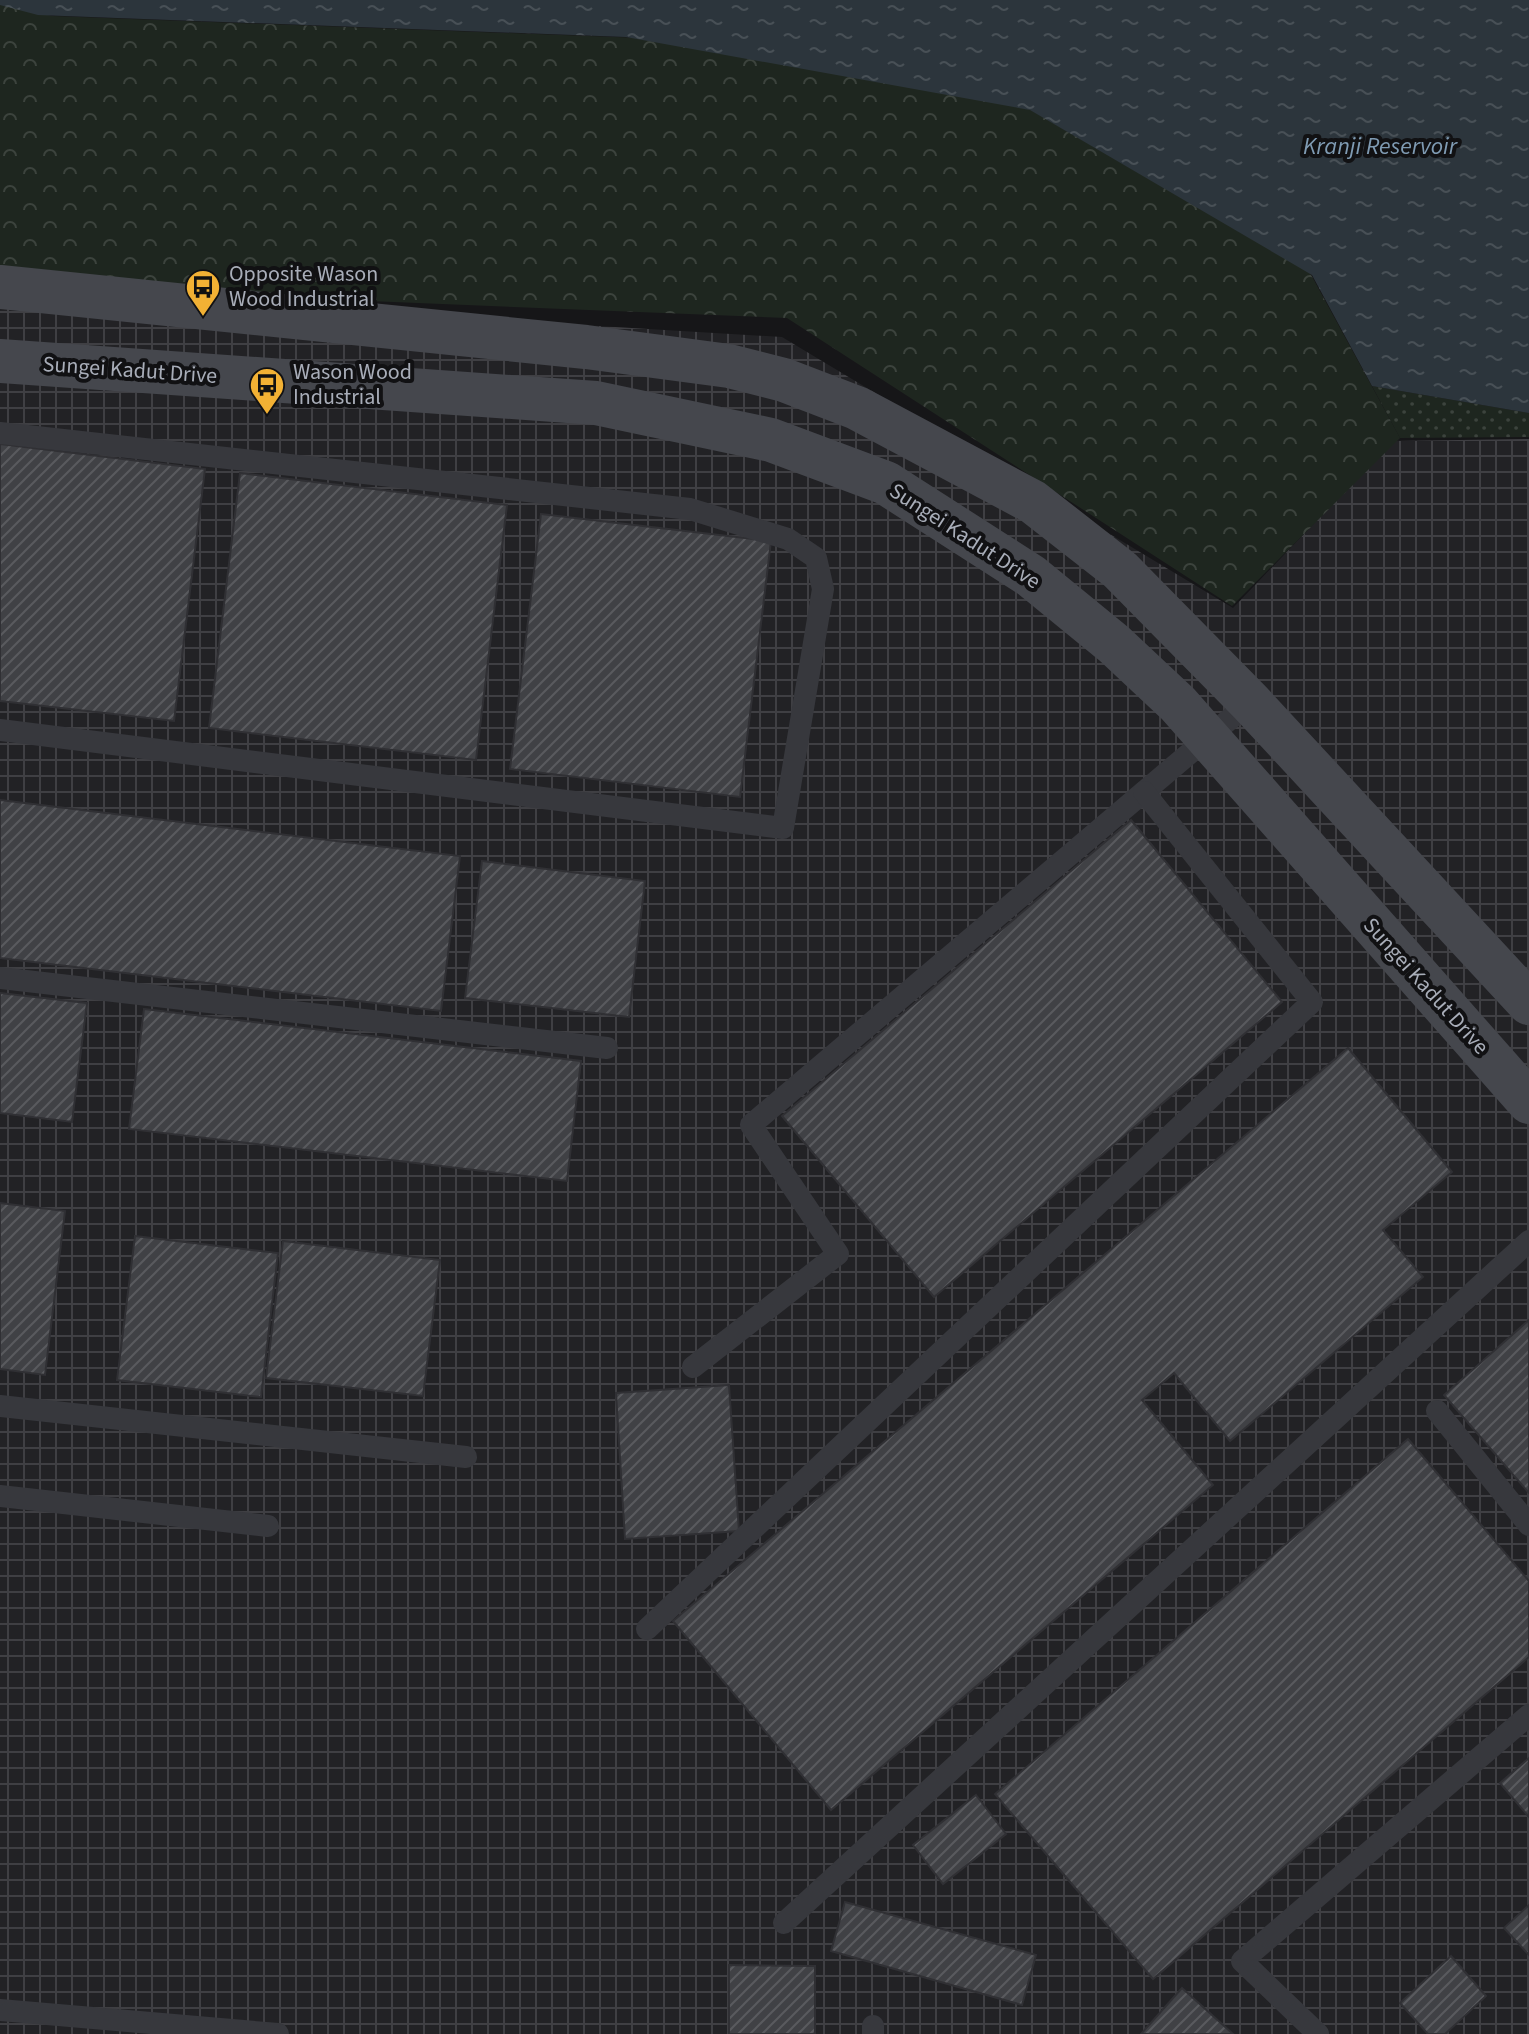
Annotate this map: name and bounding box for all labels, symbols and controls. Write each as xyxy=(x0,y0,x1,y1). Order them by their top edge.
water label: Kranji Reservoir xyxy=(1303,129,1459,164)
place label: Opposite Wason Wood Industrial xyxy=(229,258,378,315)
bus stop icon: Opposite Wason Wood Industrial xyxy=(184,268,222,318)
street label: Sungei Kadut Drive xyxy=(42,348,218,392)
place label: Wason Wood Industrial xyxy=(293,356,412,413)
bus stop icon: Wason Wood Industrial xyxy=(248,366,286,416)
street label: Sungei Kadut Drive xyxy=(883,475,1047,597)
street label: Sungei Kadut Drive xyxy=(1356,910,1496,1062)

